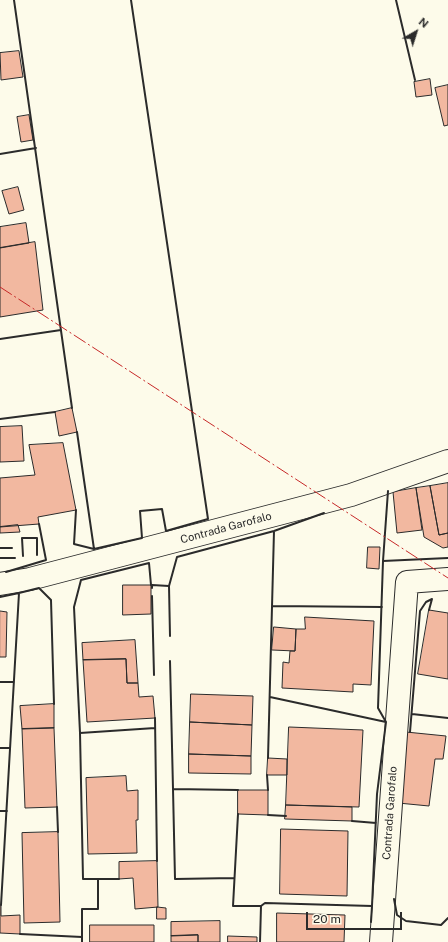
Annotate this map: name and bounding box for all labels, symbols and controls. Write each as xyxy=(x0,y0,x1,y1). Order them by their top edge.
north arrow xyxy=(396,12,436,52)
text: N xyxy=(416,15,431,30)
street label: Contrada Garofalo xyxy=(179,509,273,547)
street label: Contrada Garofalo xyxy=(380,766,400,860)
scale bar xyxy=(308,904,404,930)
text: 20 m xyxy=(313,912,341,926)

